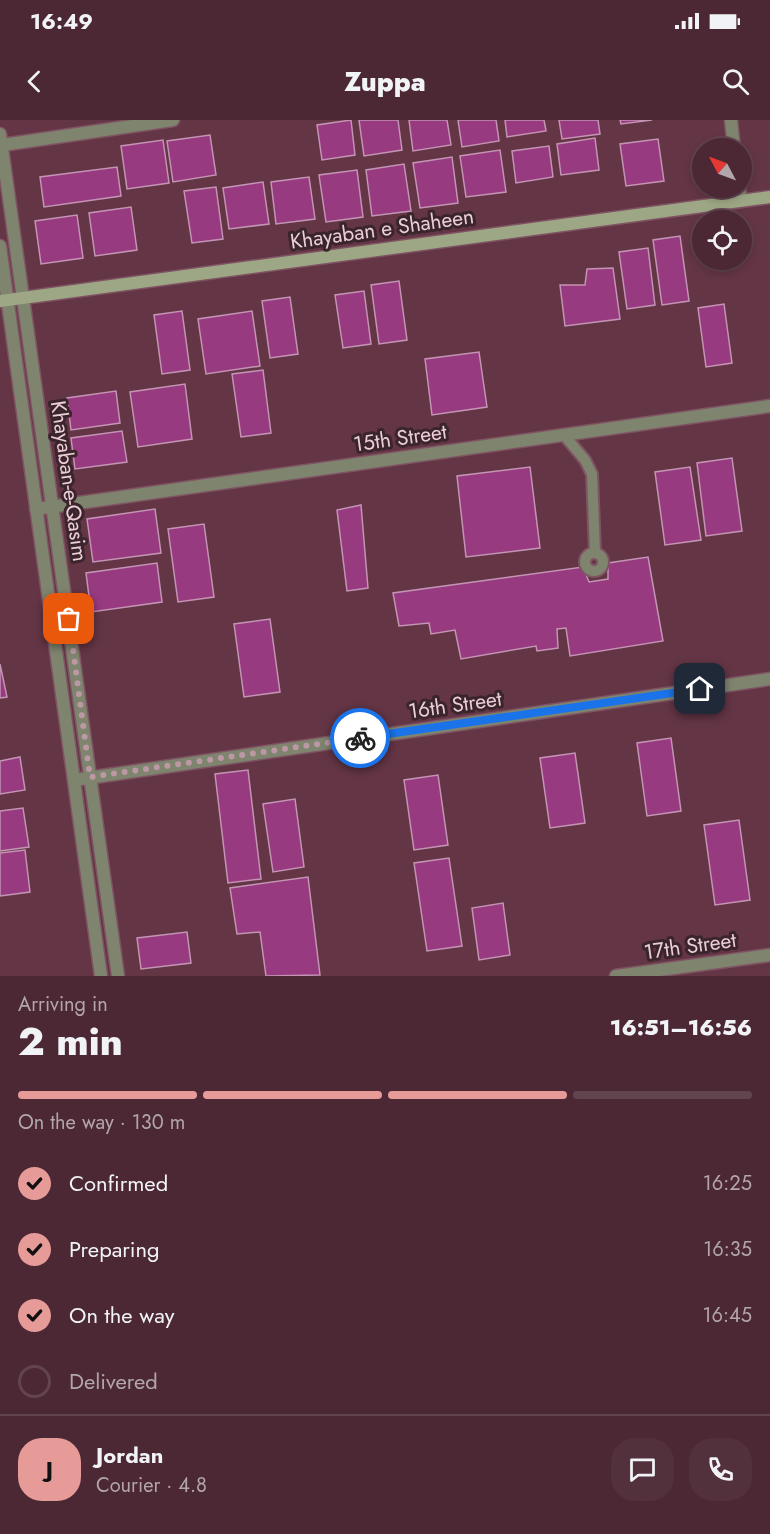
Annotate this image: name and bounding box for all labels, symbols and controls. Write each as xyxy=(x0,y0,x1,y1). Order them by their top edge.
text: 16:49 xyxy=(30,5,93,37)
text: Zuppa xyxy=(344,62,426,101)
icon: back xyxy=(18,65,51,98)
icon: search xyxy=(719,65,752,98)
north arrow xyxy=(692,138,752,198)
map controls xyxy=(692,138,752,270)
street label: Khayaban e Shaheen xyxy=(288,201,476,257)
button: locate xyxy=(692,210,752,270)
street label: Khayaban-e-Qasim xyxy=(43,399,95,563)
street label: 15th Street xyxy=(351,417,449,459)
pin xyxy=(43,593,94,644)
icon: bag xyxy=(52,602,85,635)
pin xyxy=(674,663,725,714)
icon: home xyxy=(683,672,716,705)
street label: 16th Street xyxy=(406,684,504,726)
courier xyxy=(330,708,390,768)
icon: bike xyxy=(344,722,377,755)
street label: 17th Street xyxy=(642,925,738,967)
text: Arriving in xyxy=(18,990,108,1019)
text: 16:51–16:56 xyxy=(610,1011,752,1043)
text: 2 min xyxy=(18,1013,123,1070)
text: On the way · 130 m xyxy=(18,1108,185,1137)
icon: check xyxy=(18,1167,51,1200)
text: Confirmed xyxy=(69,1167,168,1199)
text: 16:25 xyxy=(703,1169,752,1198)
icon: check xyxy=(18,1233,51,1266)
text: Preparing xyxy=(69,1233,160,1265)
text: 16:35 xyxy=(703,1235,752,1264)
icon: check xyxy=(18,1299,51,1332)
text: On the way xyxy=(69,1299,174,1331)
text: 16:45 xyxy=(703,1301,752,1330)
text: Delivered xyxy=(69,1365,158,1397)
button: chat xyxy=(611,1438,674,1501)
button: phone xyxy=(689,1438,752,1501)
text: Jordan xyxy=(96,1439,163,1471)
text: J xyxy=(46,1453,53,1485)
text: Courier · 4.8 xyxy=(96,1471,207,1500)

